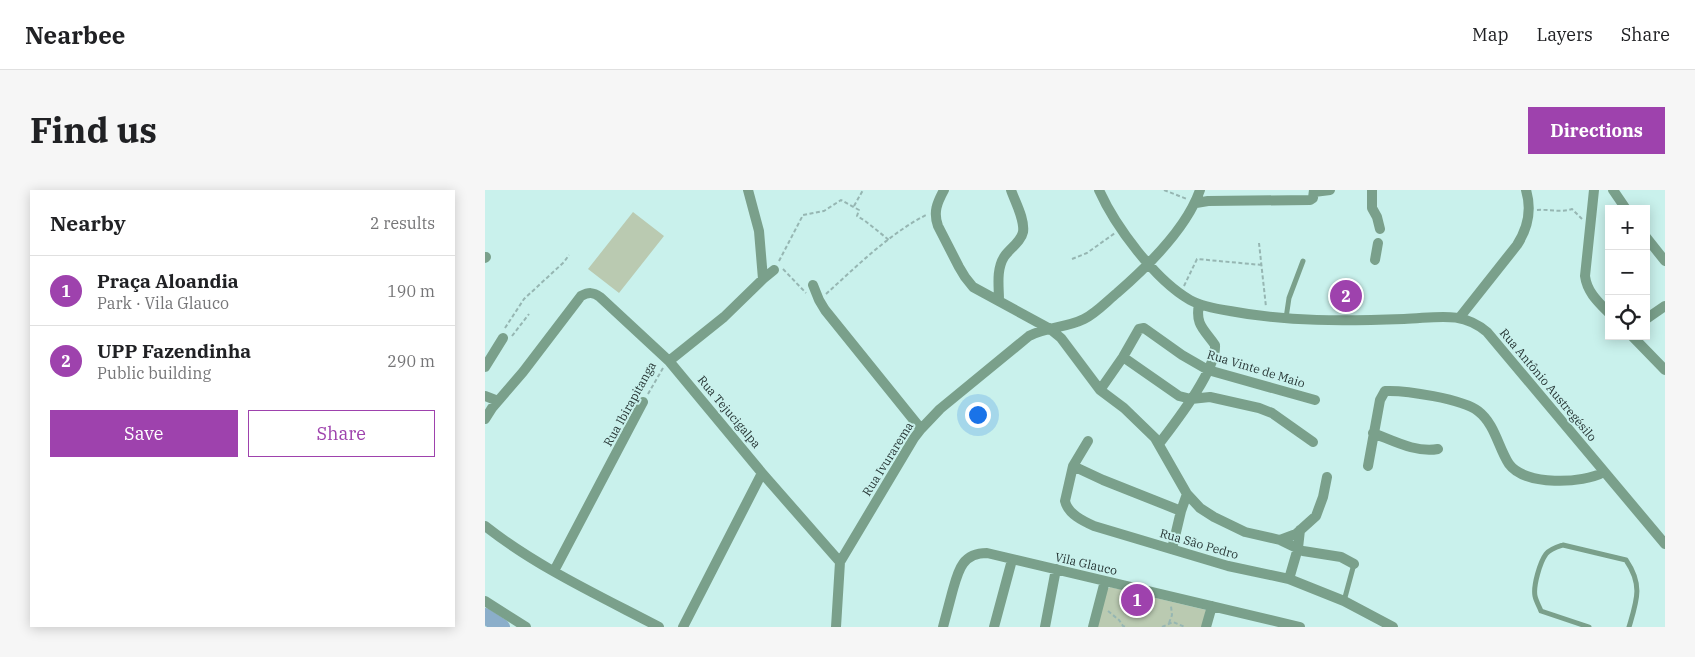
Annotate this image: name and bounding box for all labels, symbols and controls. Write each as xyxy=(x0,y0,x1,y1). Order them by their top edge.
text: Nearbee xyxy=(25,19,125,51)
text: Map xyxy=(1472,23,1509,46)
text: Layers xyxy=(1537,23,1593,46)
text: Share xyxy=(1621,23,1670,46)
text: Find us xyxy=(30,107,157,153)
button: Directions xyxy=(1528,107,1665,154)
map controls xyxy=(1605,205,1650,340)
button: + xyxy=(1605,205,1650,250)
text: Nearby xyxy=(50,209,126,237)
text: 2 results xyxy=(370,213,435,233)
button: − xyxy=(1605,250,1650,295)
text: Praça Aloandia xyxy=(97,269,239,293)
pin: 2 xyxy=(1330,277,1362,315)
text: 1 xyxy=(61,281,71,301)
text: 190 m xyxy=(387,281,435,301)
text: Park · Vila Glauco xyxy=(97,293,229,313)
button: locate xyxy=(1605,295,1650,340)
street label: Rua Antônio Austregésilo xyxy=(1497,325,1600,444)
text: UPP Fazendinha xyxy=(97,339,251,363)
street label: Rua Vinte de Maio xyxy=(1205,347,1307,391)
text: 2 xyxy=(61,351,71,371)
text: 290 m xyxy=(387,351,435,371)
street label: Rua Ibirapitanga xyxy=(600,358,659,449)
text: Public building xyxy=(97,363,211,383)
street label: Rua Tejucigalpa xyxy=(695,372,764,451)
your location xyxy=(965,402,991,428)
button: Save xyxy=(50,410,238,457)
button: Share xyxy=(248,410,435,457)
street label: Rua Ivurarema xyxy=(859,419,917,498)
street label: Rua São Pedro xyxy=(1158,525,1240,562)
street label: Vila Glauco xyxy=(1054,549,1119,578)
pin: 1 xyxy=(1121,581,1153,619)

